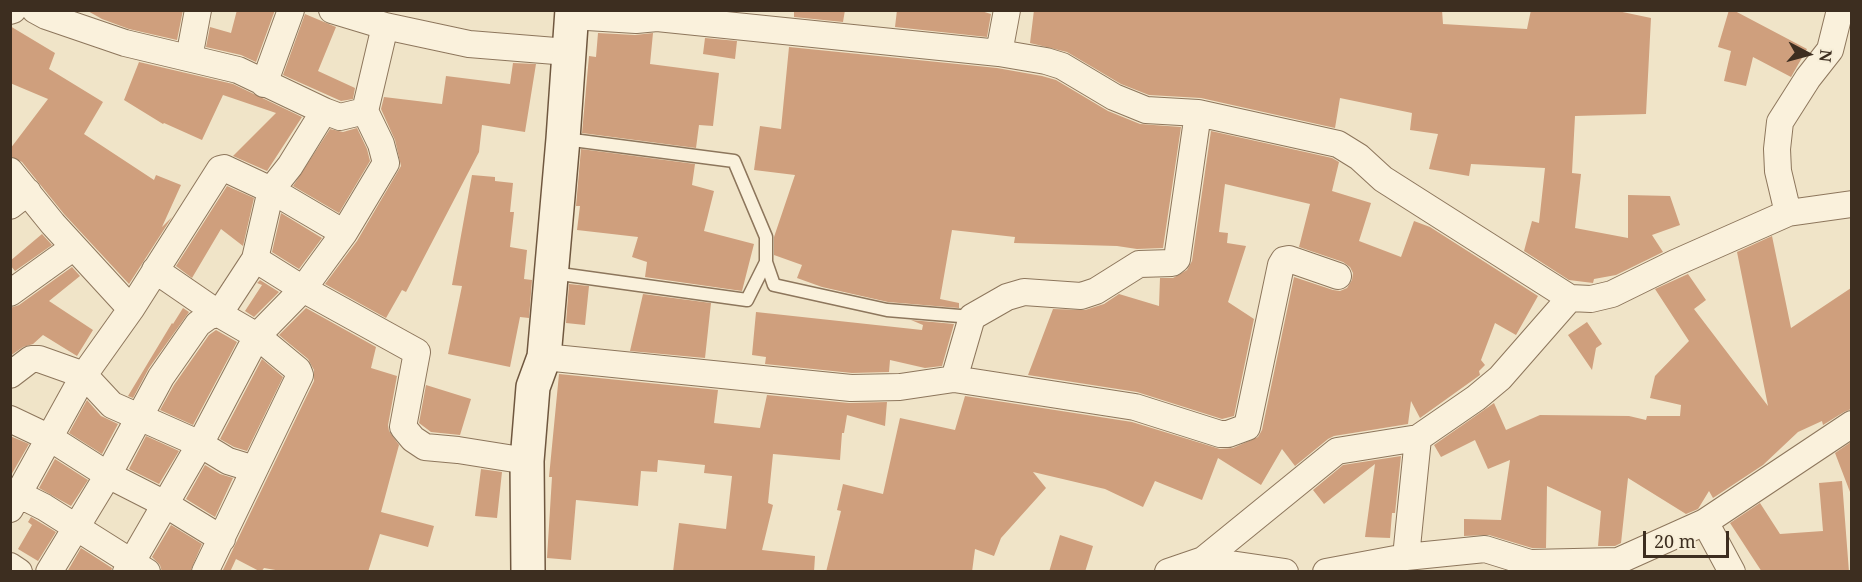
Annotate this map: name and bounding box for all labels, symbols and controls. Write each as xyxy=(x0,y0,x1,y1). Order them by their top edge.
north arrow xyxy=(1778,24,1838,84)
text: N xyxy=(1814,48,1838,63)
scale bar xyxy=(1646,519,1732,557)
text: 20 m xyxy=(1654,529,1696,553)

